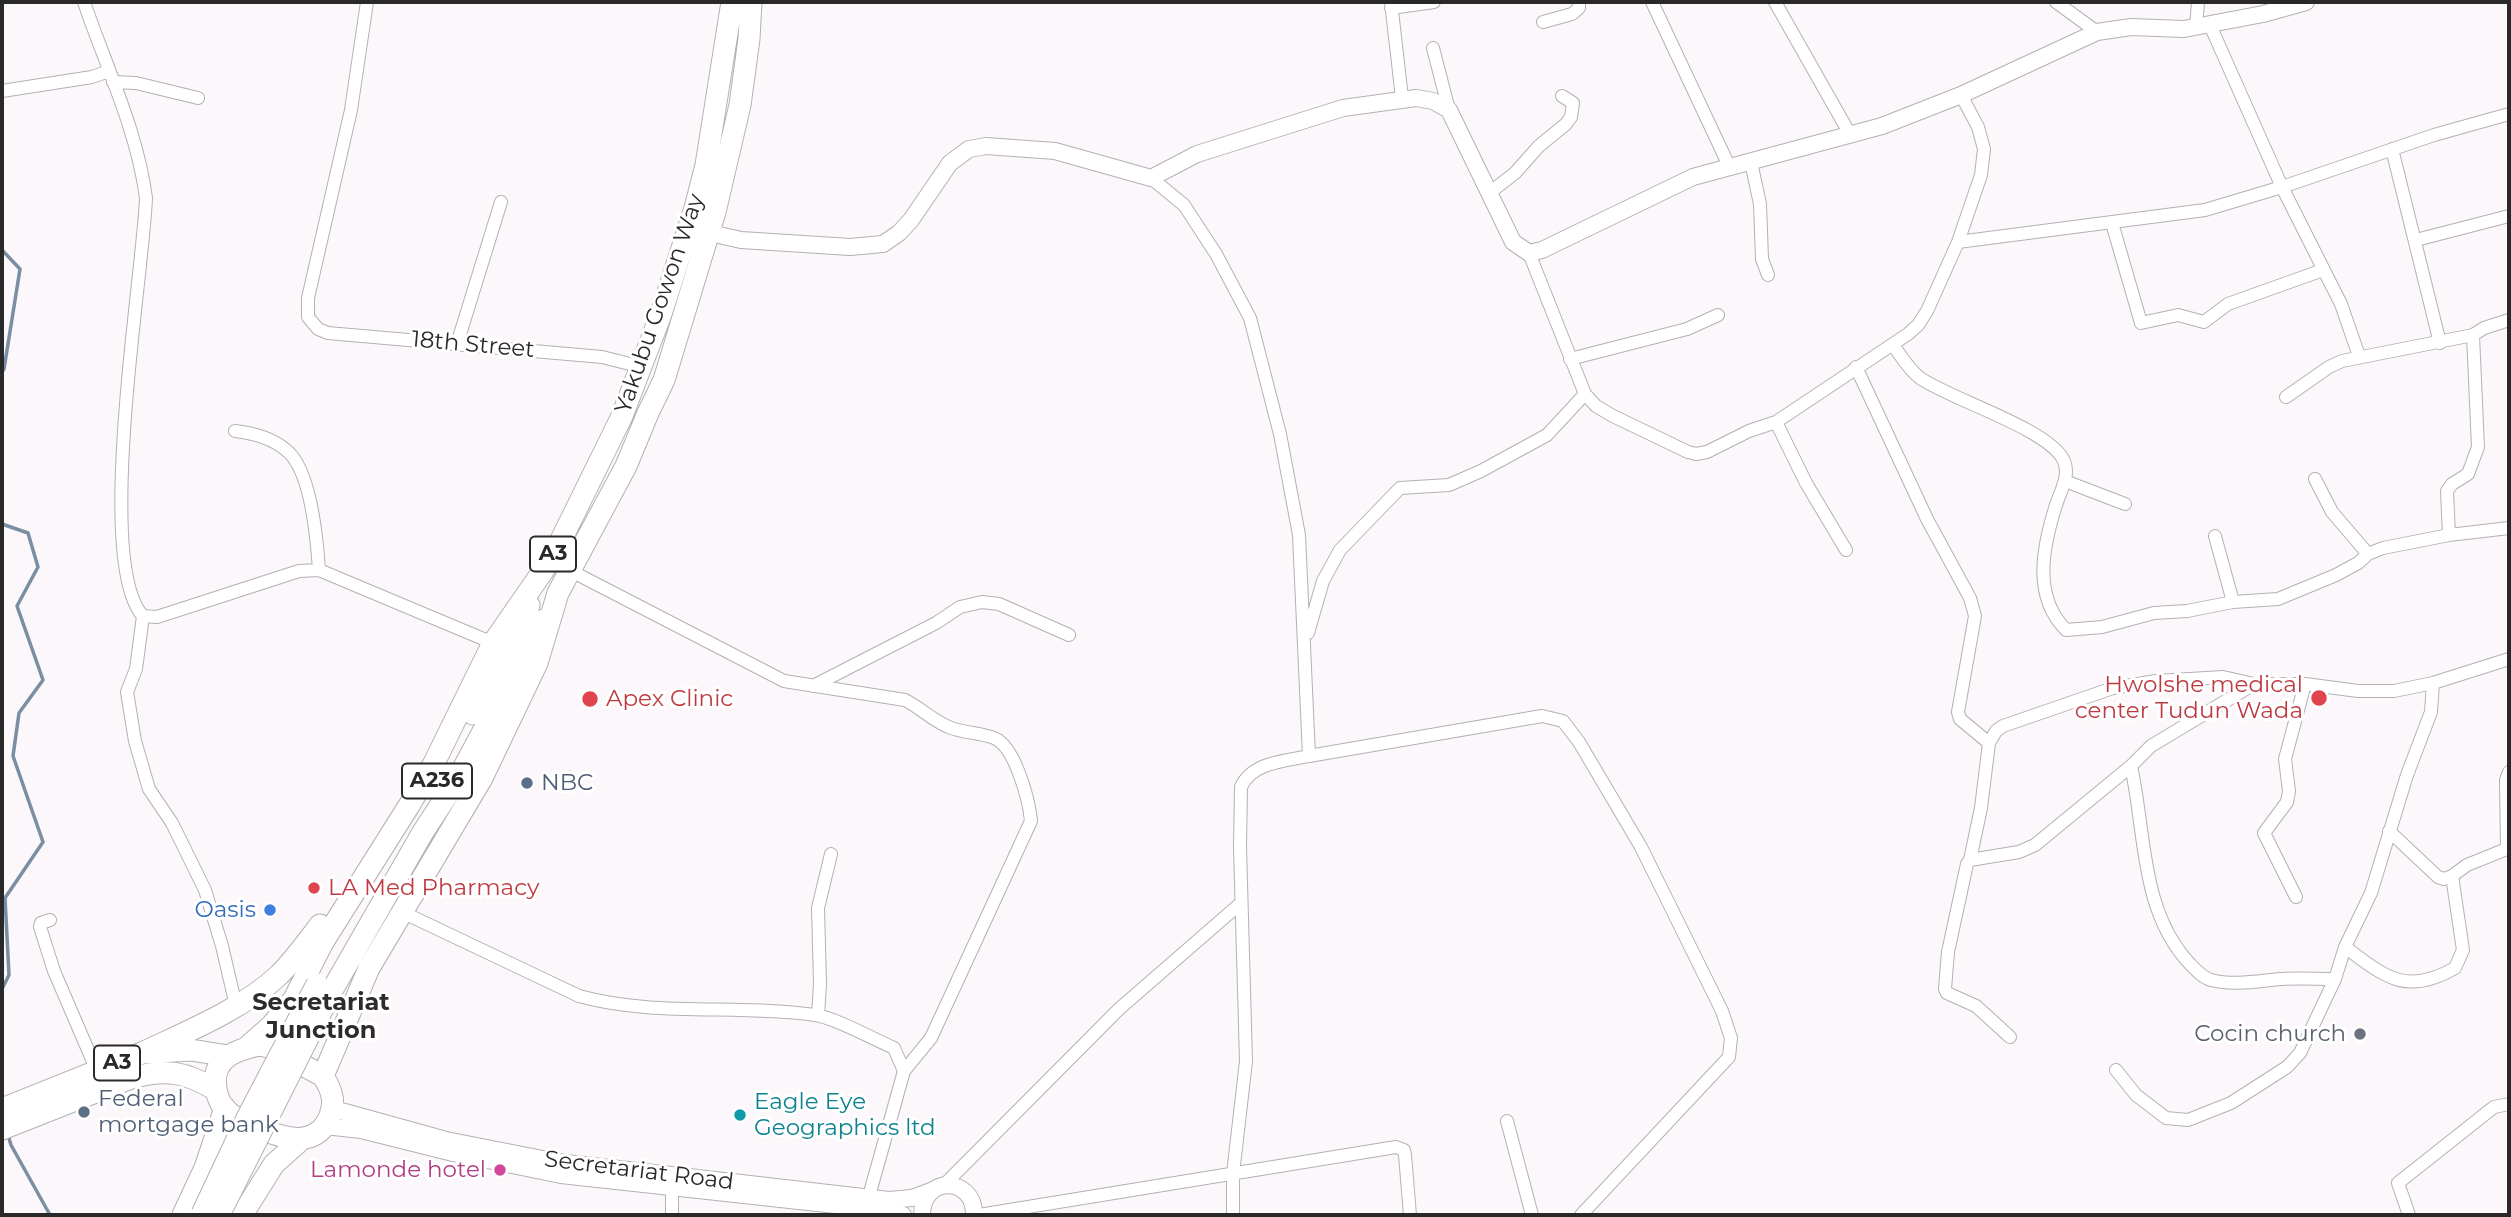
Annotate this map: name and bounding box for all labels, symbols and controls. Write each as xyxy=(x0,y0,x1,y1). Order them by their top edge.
street label: Yakubu Gowon Way xyxy=(609,191,711,417)
street label: 18th Street xyxy=(410,326,536,364)
road number: A3 xyxy=(530,536,576,572)
place label: Hwolshe medical center Tudun Wada xyxy=(2075,671,2303,725)
place label: Apex Clinic xyxy=(606,685,733,713)
marker: Hwolshe medical center Tudun Wada xyxy=(2309,688,2329,708)
marker: Apex Clinic xyxy=(580,689,600,709)
road number: A236 xyxy=(402,764,472,798)
place label: NBC xyxy=(541,769,593,797)
marker: NBC xyxy=(519,775,535,791)
place label: LA Med Pharmacy xyxy=(328,874,540,902)
marker: LA Med Pharmacy xyxy=(306,880,322,896)
place label: Oasis xyxy=(194,896,256,924)
marker: Oasis xyxy=(262,902,278,918)
district label: Secretariat Junction xyxy=(252,989,390,1045)
place label: Cocin church xyxy=(2194,1020,2346,1048)
marker: Cocin church xyxy=(2352,1026,2368,1042)
road number: A3 xyxy=(94,1046,140,1080)
place label: Federal mortgage bank xyxy=(98,1085,279,1139)
place label: Eagle Eye Geographics ltd xyxy=(754,1088,936,1142)
marker: Federal mortgage bank xyxy=(76,1104,92,1120)
marker: Eagle Eye Geographics ltd xyxy=(732,1107,748,1123)
street label: Secretariat Road xyxy=(543,1146,735,1196)
place label: Lamonde hotel xyxy=(310,1156,486,1184)
marker: Lamonde hotel xyxy=(492,1162,508,1178)

